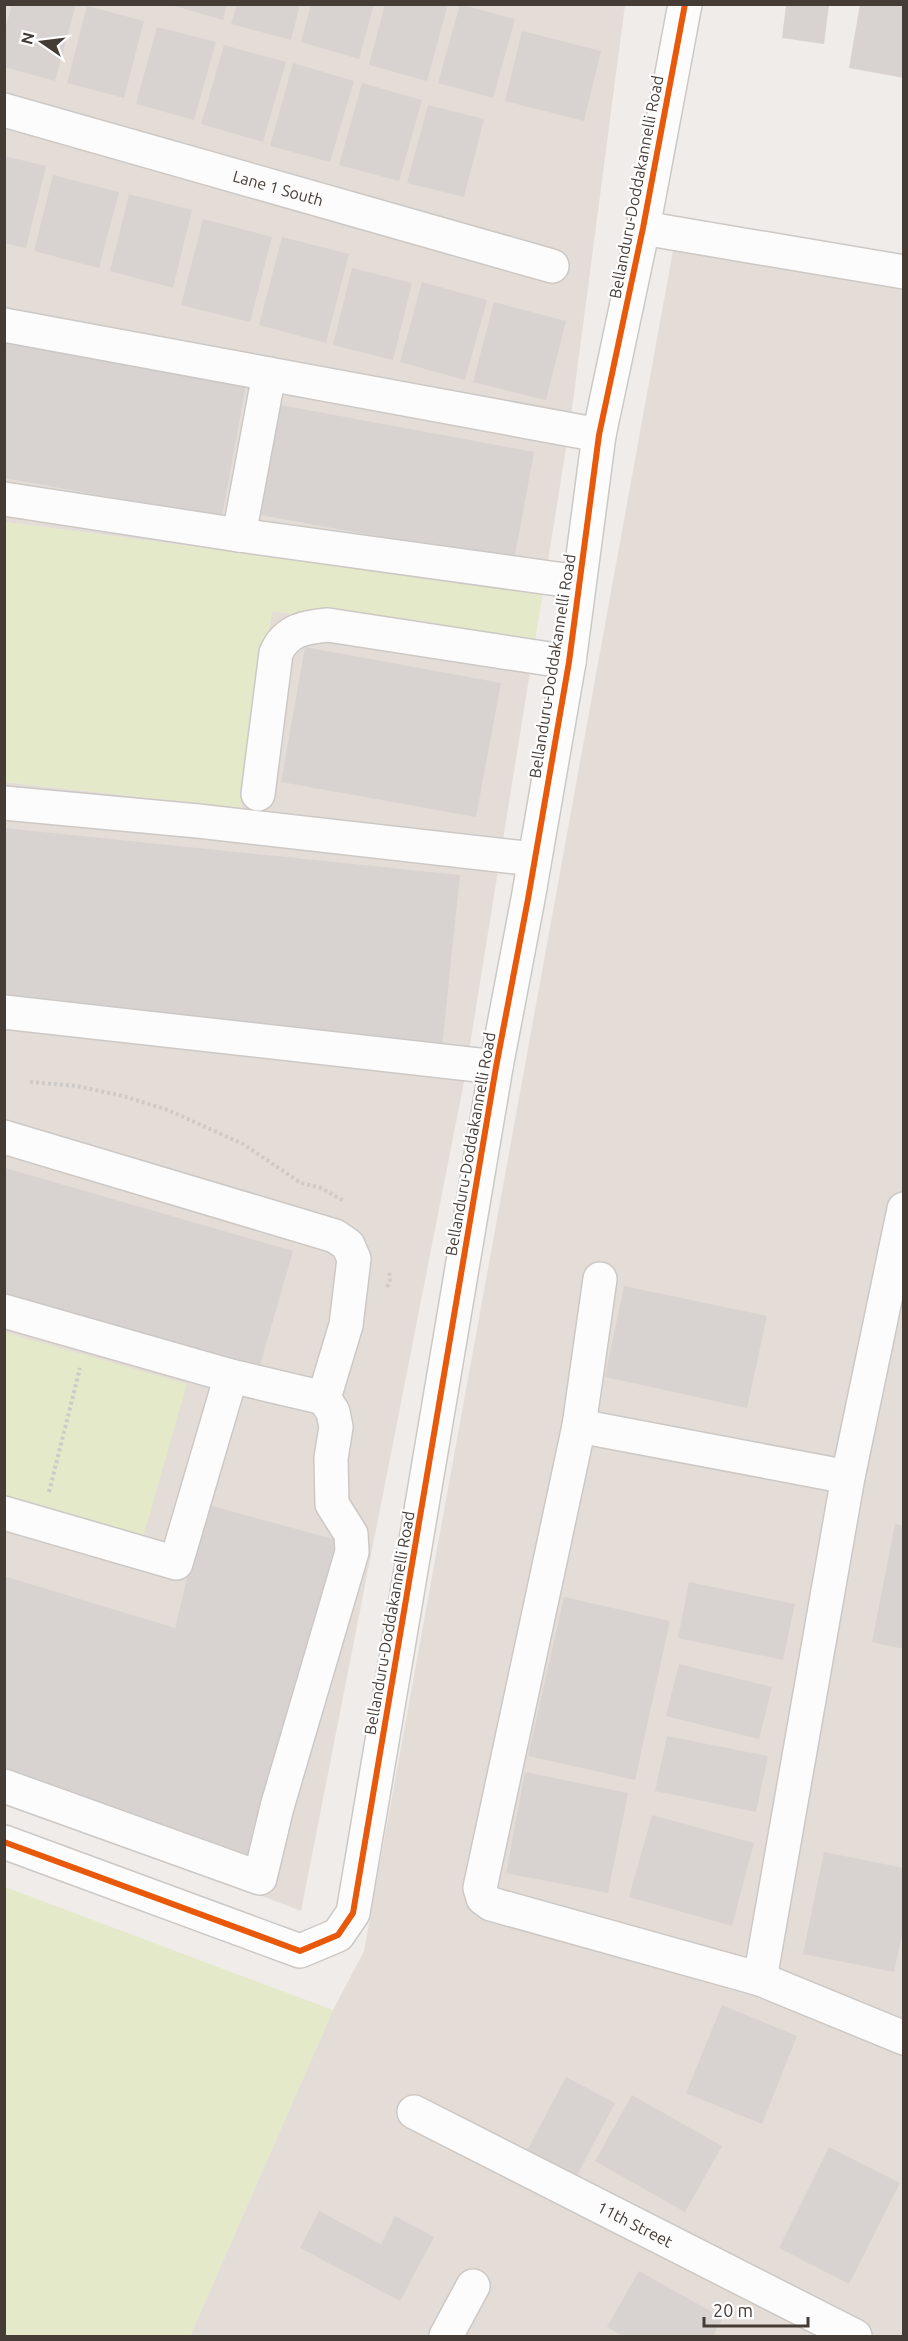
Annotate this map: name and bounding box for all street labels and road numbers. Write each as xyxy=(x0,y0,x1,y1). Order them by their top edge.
street label: Bellanduru-Doddakannelli Road xyxy=(606,74,666,300)
street label: Lane 1 South xyxy=(231,167,325,209)
street label: Bellanduru-Doddakannelli Road xyxy=(525,553,579,779)
street label: Bellanduru-Doddakannelli Road xyxy=(441,1031,499,1257)
street label: Bellanduru-Doddakannelli Road xyxy=(360,1510,418,1736)
street label: 11th Street xyxy=(595,2198,676,2251)

